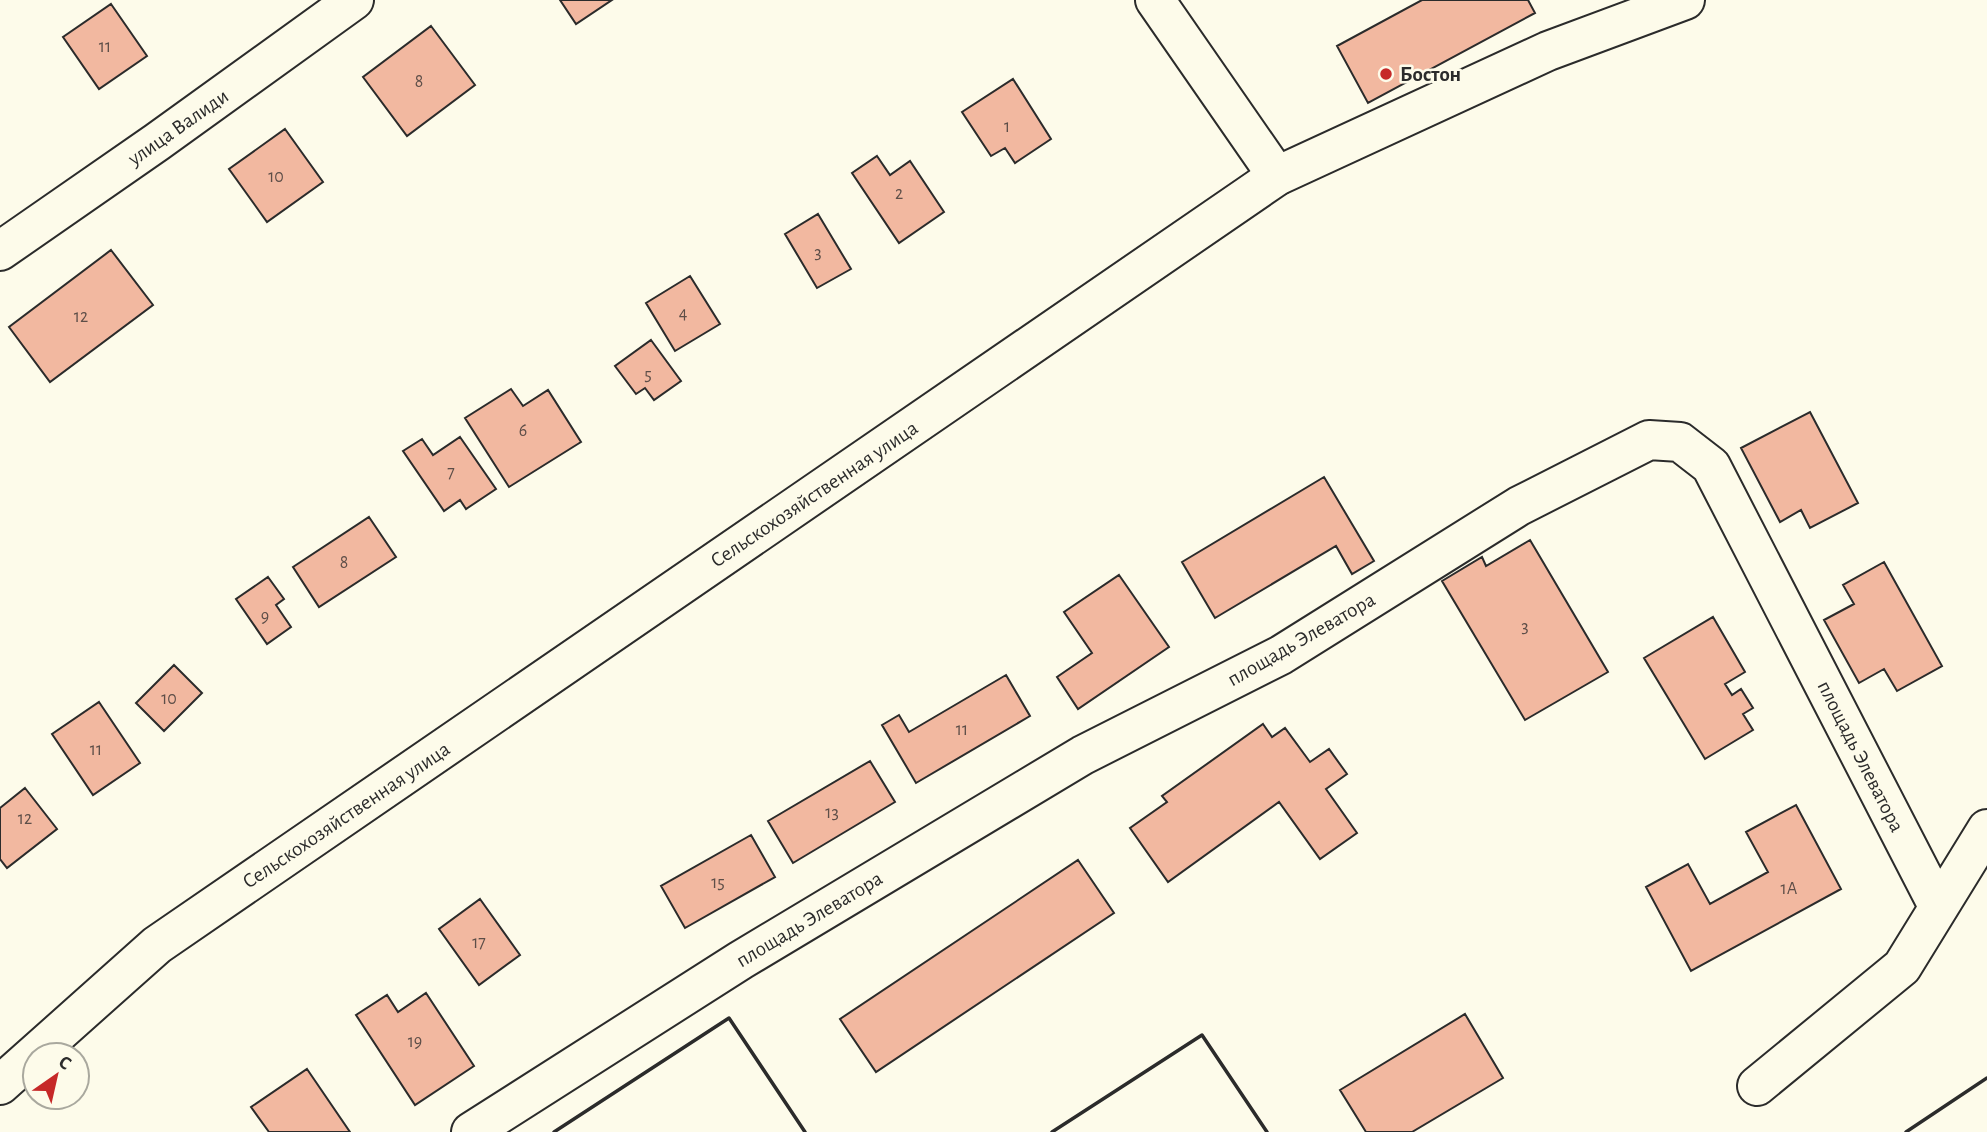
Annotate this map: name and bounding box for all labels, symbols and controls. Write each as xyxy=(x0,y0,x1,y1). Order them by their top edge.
house number: 11 xyxy=(99,38,111,56)
place label: Бостон xyxy=(1400,64,1461,85)
marker: Бостон xyxy=(1378,66,1394,82)
house number: 8 xyxy=(415,73,423,91)
street label: улица Валиди xyxy=(123,85,232,170)
house number: 1 xyxy=(1004,118,1010,136)
house number: 10 xyxy=(268,168,284,186)
house number: 2 xyxy=(895,185,903,203)
house number: 3 xyxy=(814,244,822,262)
house number: 4 xyxy=(679,305,688,323)
house number: 12 xyxy=(74,308,88,326)
house number: 5 xyxy=(644,366,652,384)
street label: Сельскохозяйственная улица xyxy=(707,417,922,572)
house number: 6 xyxy=(519,422,527,440)
house number: 7 xyxy=(447,464,455,482)
house number: 8 xyxy=(340,554,348,572)
street label: площадь Элеватора xyxy=(1224,588,1379,690)
house number: 9 xyxy=(261,608,269,626)
house number: 3 xyxy=(1521,618,1529,636)
street label: площадь Элеватора xyxy=(1813,677,1908,836)
house number: 10 xyxy=(161,690,177,708)
house number: 11 xyxy=(956,721,968,739)
street label: Сельскохозяйственная улица xyxy=(239,738,454,893)
house number: 11 xyxy=(90,741,102,759)
house number: 13 xyxy=(825,804,839,822)
house number: 12 xyxy=(18,810,32,828)
street label: площадь Элеватора xyxy=(732,867,886,971)
house number: 15 xyxy=(711,874,725,892)
house number: 1А xyxy=(1781,880,1798,898)
house number: 17 xyxy=(472,934,486,952)
house number: 19 xyxy=(408,1033,422,1051)
north arrow xyxy=(21,1041,91,1111)
text: С xyxy=(55,1052,74,1074)

